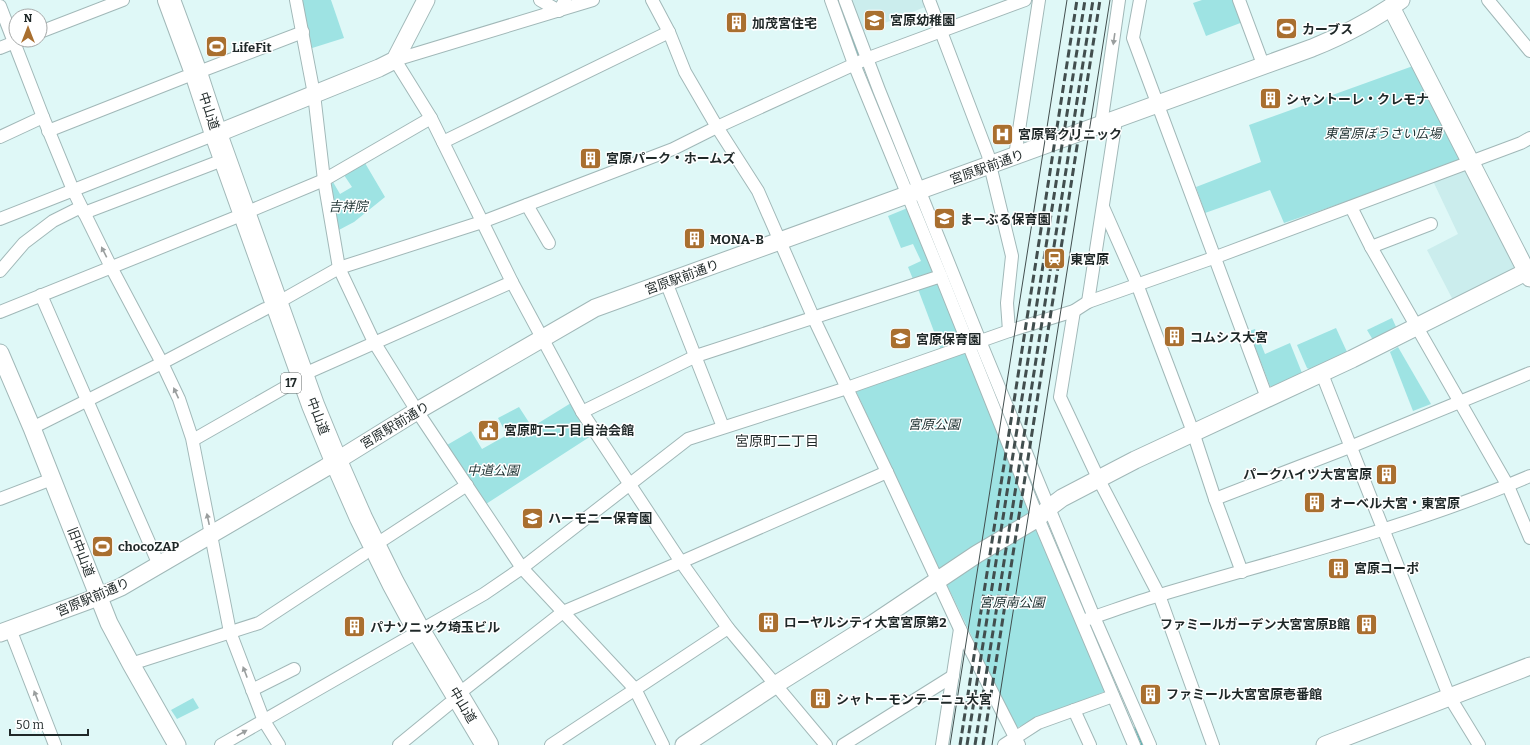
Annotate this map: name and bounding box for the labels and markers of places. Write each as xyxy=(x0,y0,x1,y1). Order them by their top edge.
school or university icon: 宮原幼稚園 xyxy=(862,7,888,33)
building icon: 加茂宮住宅 xyxy=(723,10,749,36)
place label: 宮原幼稚園 xyxy=(890,13,955,28)
place label: 加茂宮住宅 xyxy=(752,16,817,31)
sports icon: カーブス xyxy=(1274,16,1300,42)
place label: カーブス xyxy=(1302,22,1353,37)
sports icon: LifeFit xyxy=(204,34,230,60)
place label: LifeFit xyxy=(232,40,272,55)
building icon: シャントーレ・クレモナ xyxy=(1257,86,1283,112)
place label: シャントーレ・クレモナ xyxy=(1286,92,1429,107)
hospital icon: 宮原腎クリニック xyxy=(989,121,1015,147)
place label: 宮原腎クリニック xyxy=(1018,127,1122,142)
building icon: 宮原パーク・ホームズ xyxy=(578,145,604,171)
place label: 宮原パーク・ホームズ xyxy=(606,151,735,166)
school or university icon: まーぶる保育園 xyxy=(931,206,957,232)
place label: まーぶる保育園 xyxy=(960,212,1050,227)
building icon: MONA-B xyxy=(681,226,707,252)
place label: MONA-B xyxy=(710,232,764,247)
station icon: 東宮原 xyxy=(1041,246,1067,272)
place label: 東宮原 xyxy=(1070,252,1109,267)
building icon: コムシス大宮 xyxy=(1162,324,1188,350)
school or university icon: 宮原保育園 xyxy=(887,326,913,352)
place label: コムシス大宮 xyxy=(1190,330,1268,345)
place label: 宮原保育園 xyxy=(916,332,981,347)
public building icon: 宮原町二丁目自治会館 xyxy=(475,417,501,443)
place label: 宮原町二丁目自治会館 xyxy=(504,423,634,438)
building icon: パークハイツ大宮宮原 xyxy=(1374,461,1400,487)
place label: パークハイツ大宮宮原 xyxy=(1243,467,1372,482)
building icon: オーベル大宮・東宮原 xyxy=(1302,490,1328,516)
place label: オーベル大宮・東宮原 xyxy=(1330,496,1460,511)
school or university icon: ハーモニー保育園 xyxy=(519,505,545,531)
place label: ハーモニー保育園 xyxy=(548,511,652,526)
sports icon: chocoZAP xyxy=(90,533,116,559)
place label: chocoZAP xyxy=(118,539,179,554)
building icon: 宮原コーポ xyxy=(1326,555,1352,581)
place label: 宮原コーポ xyxy=(1354,561,1419,576)
building icon: ローヤルシティ大宮宮原第2 xyxy=(756,609,782,635)
building icon: ファミールガーデン大宮宮原B館 xyxy=(1353,611,1379,637)
building icon: パナソニック埼玉ビル xyxy=(341,614,367,640)
place label: ローヤルシティ大宮宮原第2 xyxy=(784,615,947,630)
place label: ファミールガーデン大宮宮原B館 xyxy=(1160,617,1350,632)
place label: パナソニック埼玉ビル xyxy=(370,620,500,635)
building icon: ファミール大宮宮原壱番館 xyxy=(1138,681,1164,707)
building icon: シャトーモンテーニュ大宮 xyxy=(808,686,834,712)
place label: ファミール大宮宮原壱番館 xyxy=(1166,687,1322,702)
place label: シャトーモンテーニュ大宮 xyxy=(836,692,992,707)

